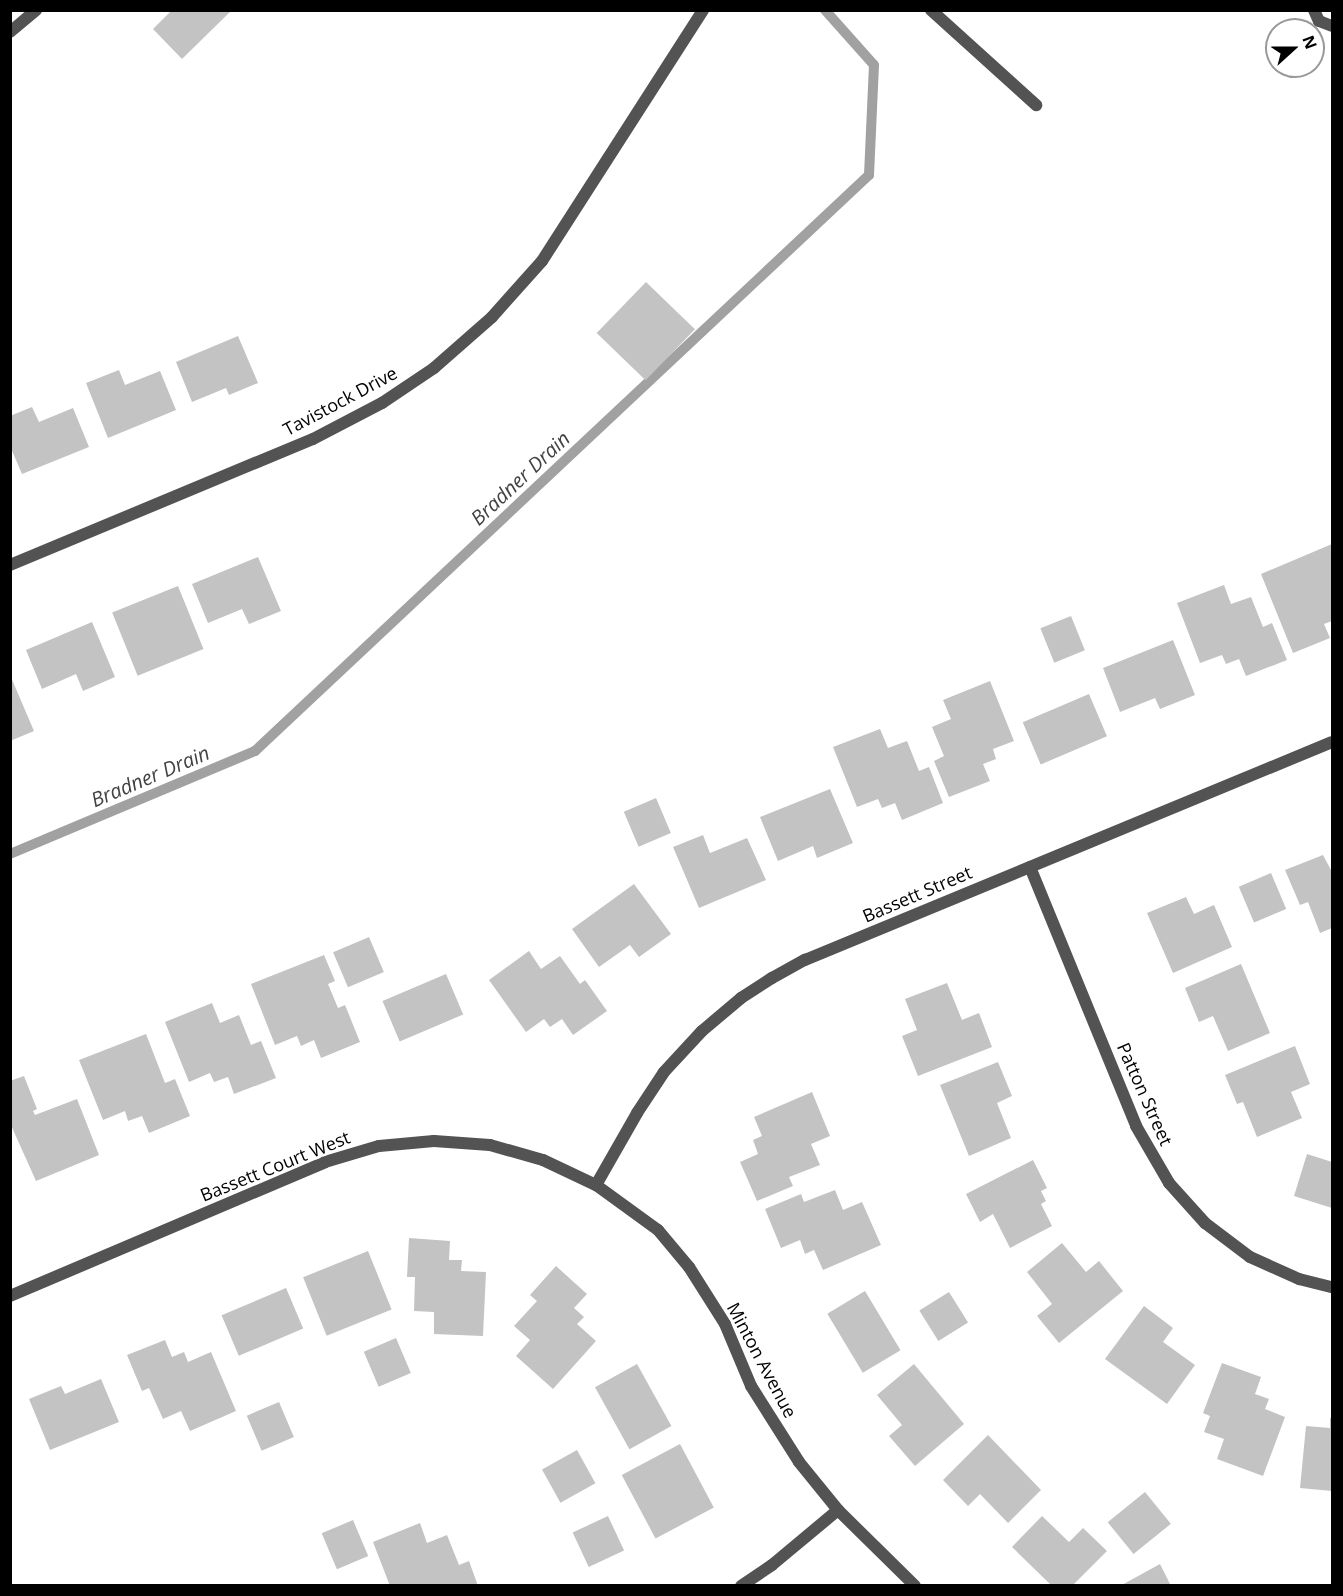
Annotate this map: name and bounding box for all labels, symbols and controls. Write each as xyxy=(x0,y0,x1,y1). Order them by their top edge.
north arrow xyxy=(1265,18,1325,78)
text: N xyxy=(1297,32,1323,52)
street label: Tavistock Drive xyxy=(279,362,401,440)
water label: Bradner Drain xyxy=(466,426,574,530)
water label: Bradner Drain xyxy=(87,740,213,812)
street label: Bassett Street xyxy=(859,861,975,927)
street label: Patton Street xyxy=(1113,1039,1177,1149)
street label: Bassett Court West xyxy=(197,1126,353,1206)
street label: Minton Avenue xyxy=(723,1299,801,1421)

